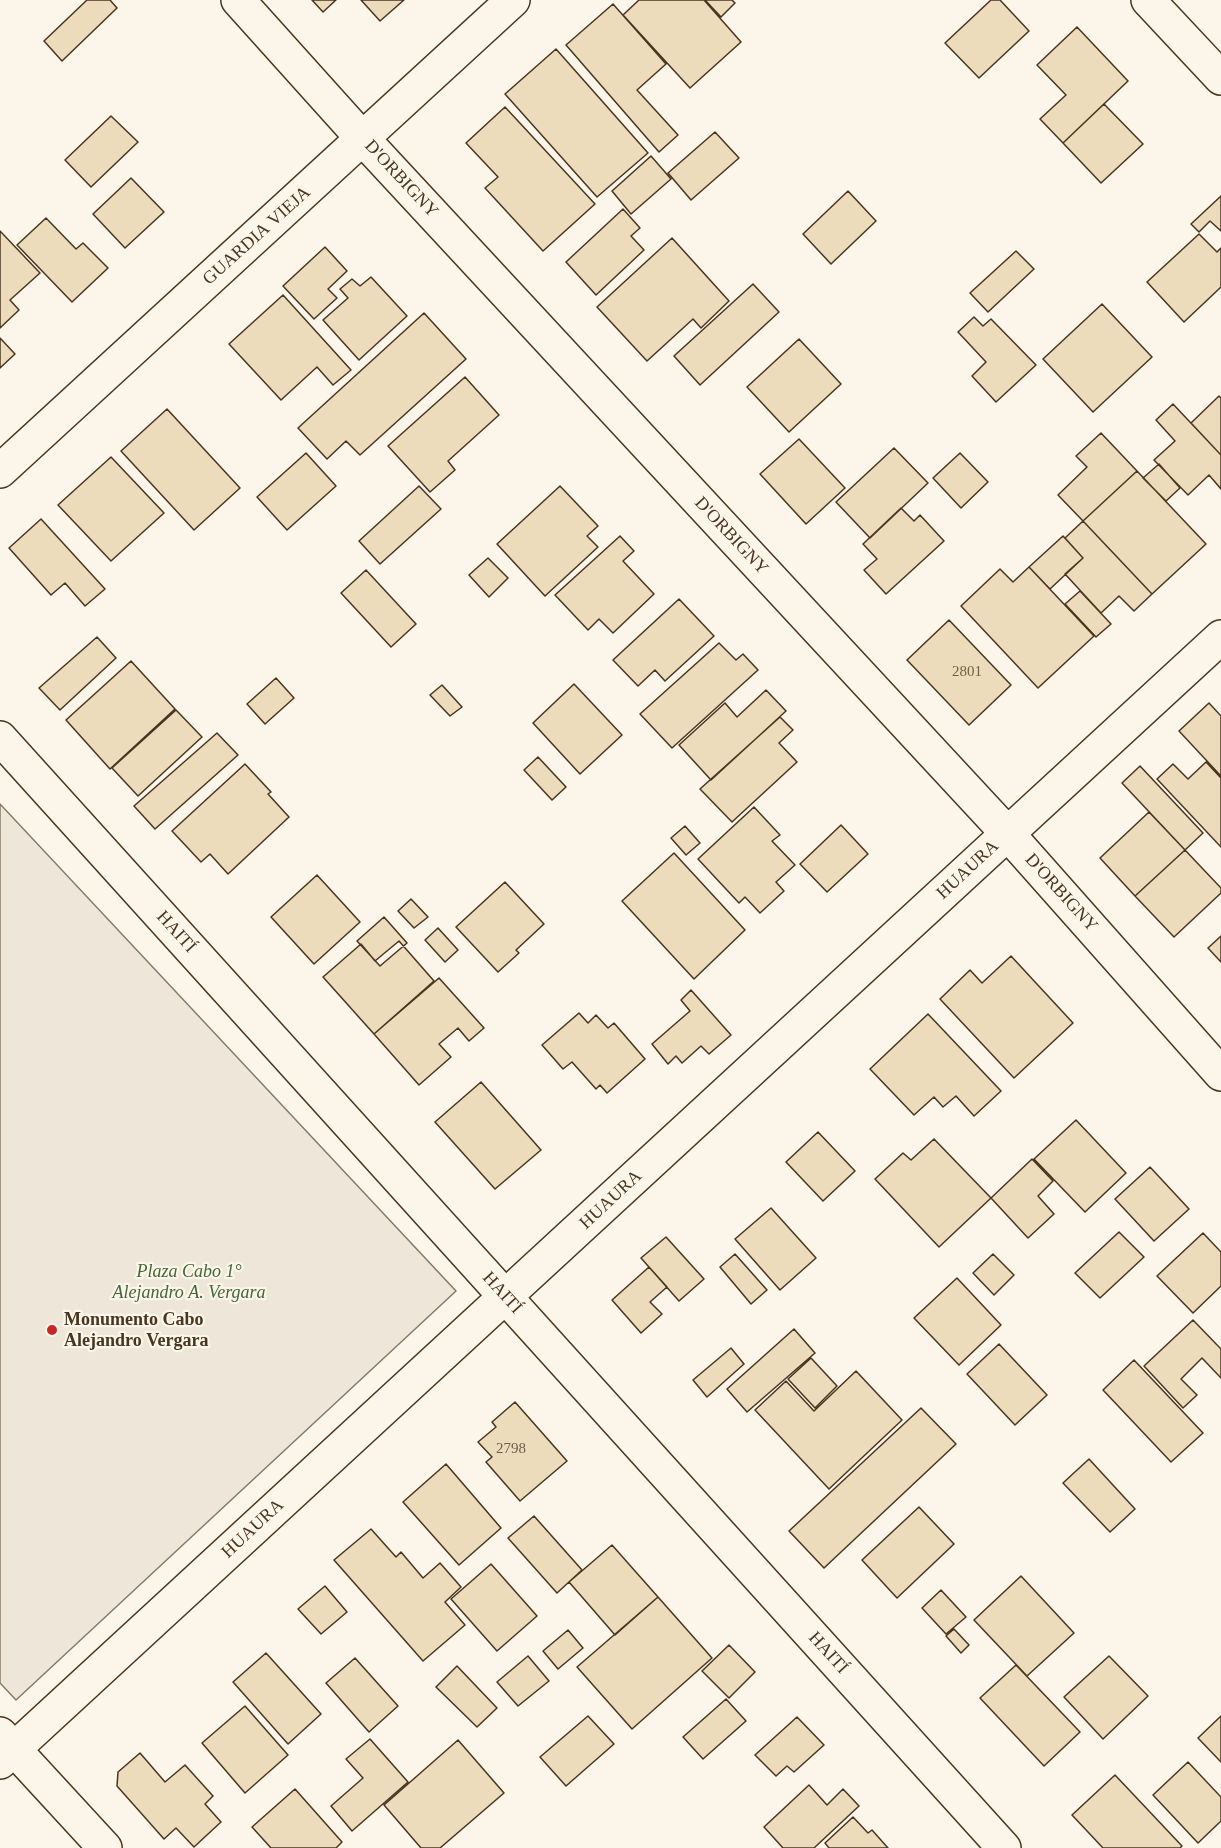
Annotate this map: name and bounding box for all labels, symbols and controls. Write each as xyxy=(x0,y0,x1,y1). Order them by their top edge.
street label: D'ORBIGNY xyxy=(360,136,442,222)
street label: GUARDIA VIEJA xyxy=(199,182,315,290)
street label: D'ORBIGNY xyxy=(690,493,772,579)
house number: 2801 xyxy=(952,663,982,681)
street label: HUAURA xyxy=(932,836,1004,904)
street label: D'ORBIGNY xyxy=(1020,849,1102,937)
street label: HAITÍ xyxy=(152,907,200,957)
street label: HUAURA xyxy=(575,1166,647,1234)
park label: Plaza Cabo 1° Alejandro A. Vergara xyxy=(112,1261,266,1304)
street label: HAITÍ xyxy=(478,1268,526,1318)
place label: Monumento Cabo Alejandro Vergara xyxy=(64,1309,208,1352)
marker: Monumento Cabo Alejandro Vergara xyxy=(45,1323,59,1337)
house number: 2798 xyxy=(496,1440,526,1458)
street label: HUAURA xyxy=(217,1495,289,1563)
street label: HAITÍ xyxy=(804,1628,852,1678)

